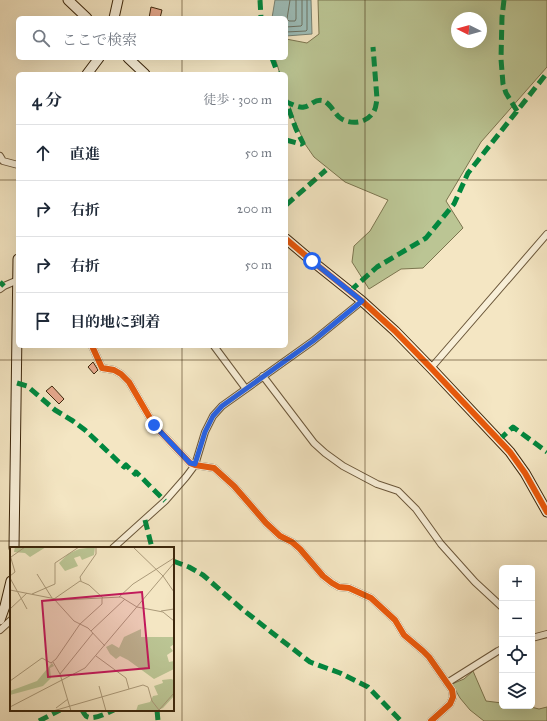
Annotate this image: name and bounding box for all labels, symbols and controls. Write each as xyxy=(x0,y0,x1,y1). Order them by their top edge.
north arrow xyxy=(451,12,487,48)
search box xyxy=(16,16,288,60)
icon: search xyxy=(30,27,52,49)
text: ここで検索 xyxy=(62,31,137,49)
text: 4 分 xyxy=(32,90,62,111)
text: 徒歩 · 300 m xyxy=(204,92,272,108)
icon: ahead xyxy=(32,142,54,164)
text: 直進 xyxy=(70,145,100,163)
text: 50 m xyxy=(245,145,272,161)
icon: right xyxy=(32,198,54,220)
text: 右折 xyxy=(70,201,100,219)
text: 200 m xyxy=(237,201,272,217)
route start xyxy=(303,252,321,270)
icon: right xyxy=(32,254,54,276)
text: 右折 xyxy=(70,257,100,275)
text: 50 m xyxy=(245,257,272,273)
icon: arrive xyxy=(32,310,54,332)
text: 目的地に到着 xyxy=(70,313,160,331)
route end xyxy=(145,416,163,434)
inset map xyxy=(10,547,174,711)
map controls xyxy=(499,565,535,709)
button: + xyxy=(499,565,535,601)
button: − xyxy=(499,601,535,637)
button: locate xyxy=(499,637,535,673)
button: layers xyxy=(499,673,535,709)

